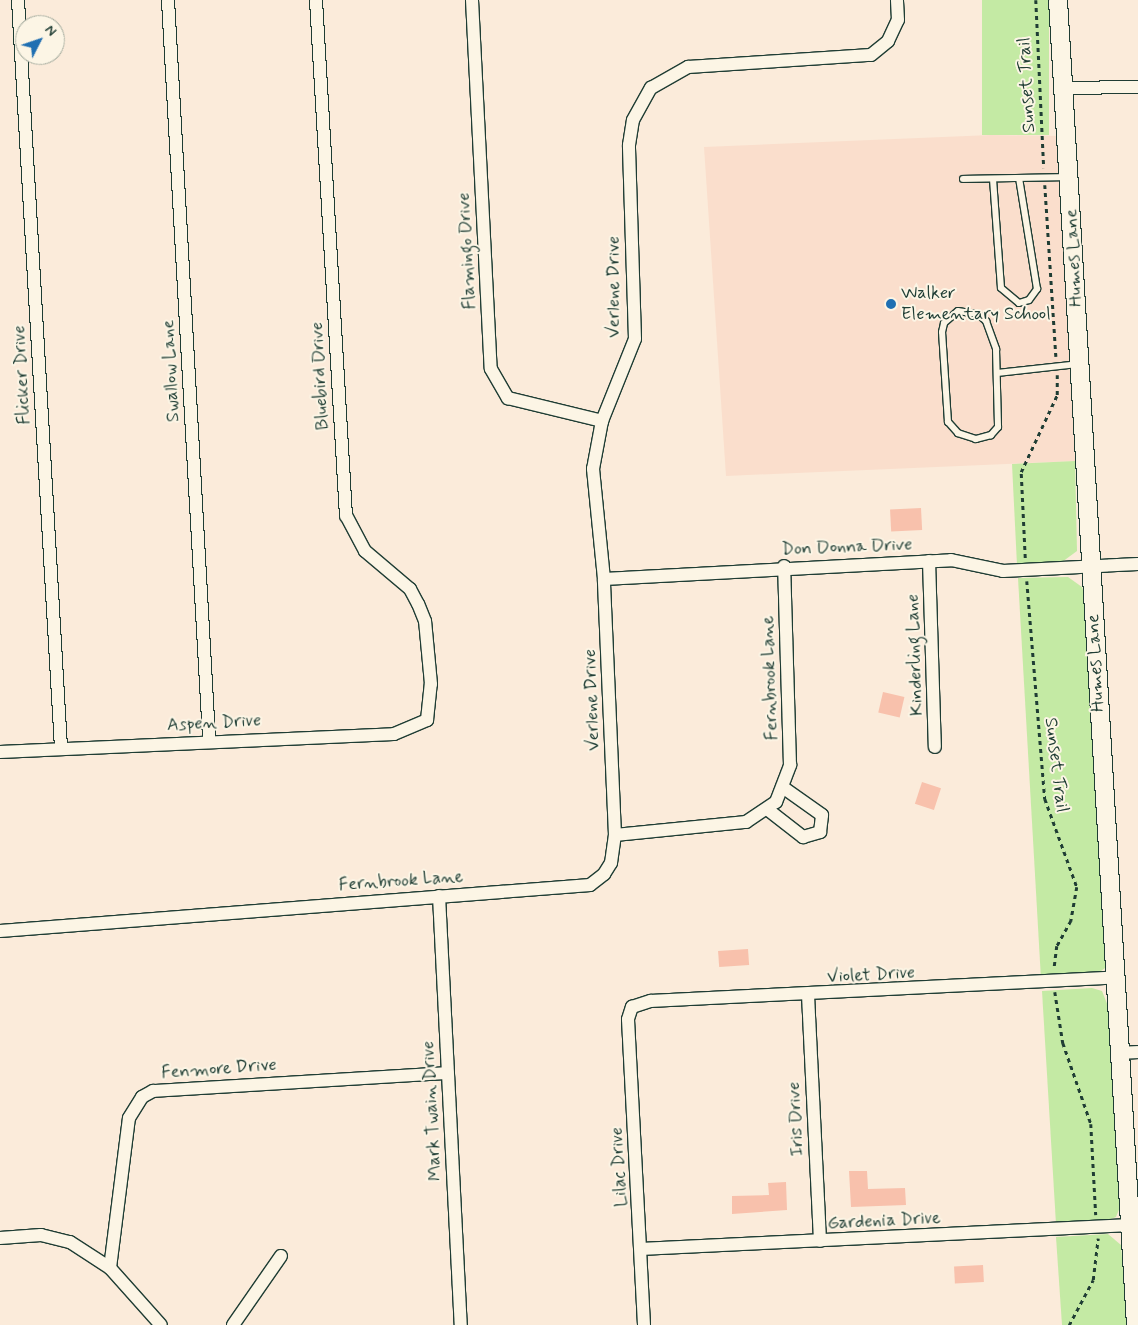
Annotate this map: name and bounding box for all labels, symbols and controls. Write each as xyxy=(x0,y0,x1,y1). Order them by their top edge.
north arrow xyxy=(15,15,65,65)
text: N xyxy=(41,21,60,40)
street label: Sunset Trail xyxy=(1014,39,1040,131)
street label: Flamingo Drive xyxy=(453,193,481,309)
street label: Humes Lane xyxy=(1061,210,1087,306)
street label: Verlene Drive xyxy=(603,236,625,338)
place label: Walker Elementary School xyxy=(901,283,1051,326)
marker: Walker Elementary School xyxy=(885,298,897,310)
street label: Swallow Lane xyxy=(158,320,184,422)
street label: Bluebird Drive xyxy=(306,322,334,430)
street label: Flicker Drive xyxy=(9,325,35,425)
street label: Don Donna Drive xyxy=(781,534,913,560)
street label: Kinderling Lane xyxy=(902,593,928,717)
street label: Humes Lane xyxy=(1083,615,1109,711)
street label: Fernbrook Lane xyxy=(757,616,783,740)
street label: Verlene Drive xyxy=(579,649,605,751)
street label: Aspen Drive xyxy=(166,710,262,736)
street label: Sunset Trail xyxy=(1040,718,1072,812)
street label: Fernbrook Lane xyxy=(339,866,463,896)
street label: Violet Drive xyxy=(826,962,916,988)
street label: Mark Twain Drive xyxy=(418,1040,446,1182)
street label: Fenmore Drive xyxy=(161,1054,277,1084)
street label: Iris Drive xyxy=(783,1082,809,1156)
street label: Lilac Drive xyxy=(606,1127,632,1207)
street label: Gardenia Drive xyxy=(827,1207,941,1235)

